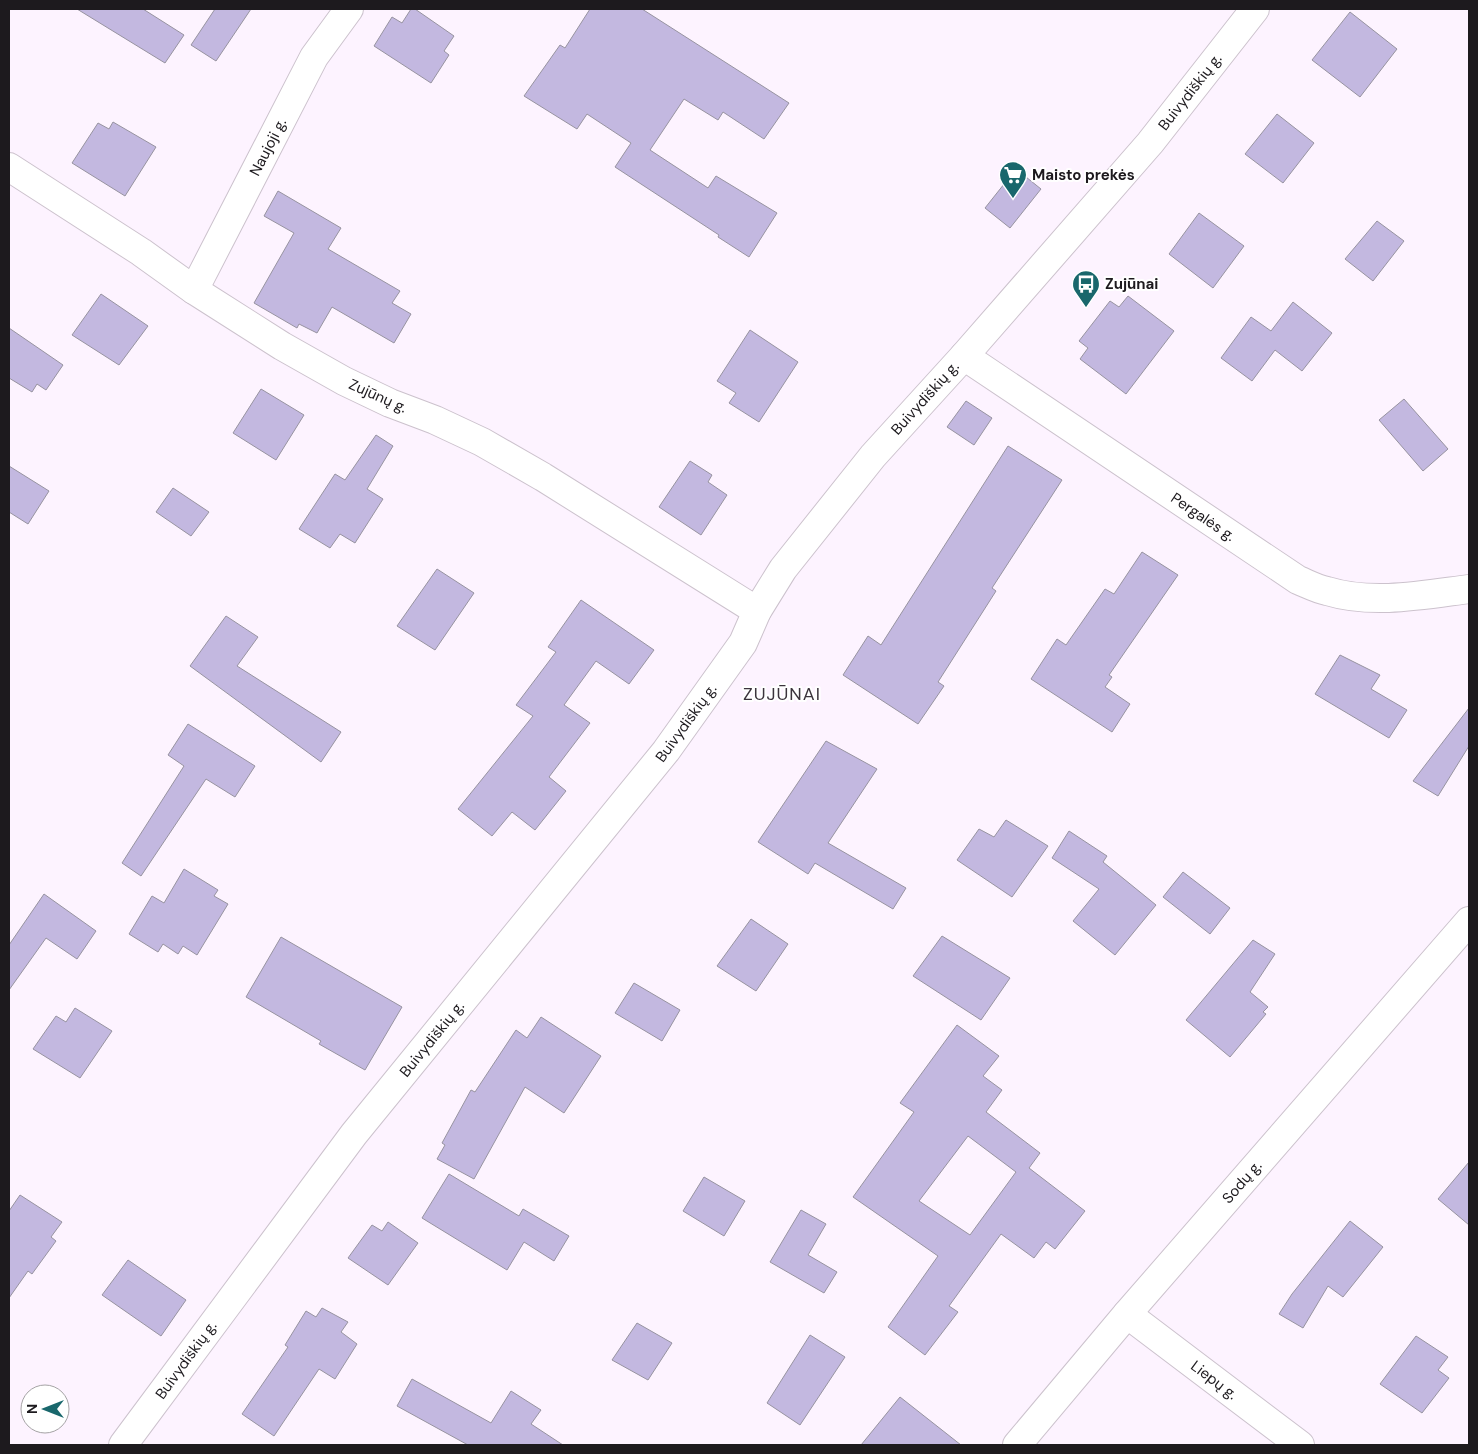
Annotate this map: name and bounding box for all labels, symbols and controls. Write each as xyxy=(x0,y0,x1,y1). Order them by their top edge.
street label: Buivydiškių g. xyxy=(1154,49,1226,135)
street label: Naujoji g. xyxy=(245,115,291,179)
supermarket icon: Maisto prekės xyxy=(998,160,1028,199)
place label: Maisto prekės xyxy=(1032,165,1135,185)
bus stop icon: Zujūnai xyxy=(1071,269,1101,308)
place label: Zujūnai xyxy=(1105,274,1158,294)
street label: Buivydiškių g. xyxy=(887,357,963,439)
street label: Zujūnų g. xyxy=(346,374,410,418)
street label: Pergalės g. xyxy=(1167,488,1239,546)
street label: Buivydiškių g. xyxy=(651,680,721,766)
district label: ZUJŪNAI xyxy=(743,682,821,706)
street label: Buivydiškių g. xyxy=(395,997,469,1081)
street label: Sodų g. xyxy=(1218,1156,1266,1208)
street label: Buivydiškių g. xyxy=(151,1317,221,1403)
street label: Liepų g. xyxy=(1187,1356,1241,1404)
north arrow xyxy=(20,1384,70,1434)
text: N xyxy=(23,1404,41,1414)

